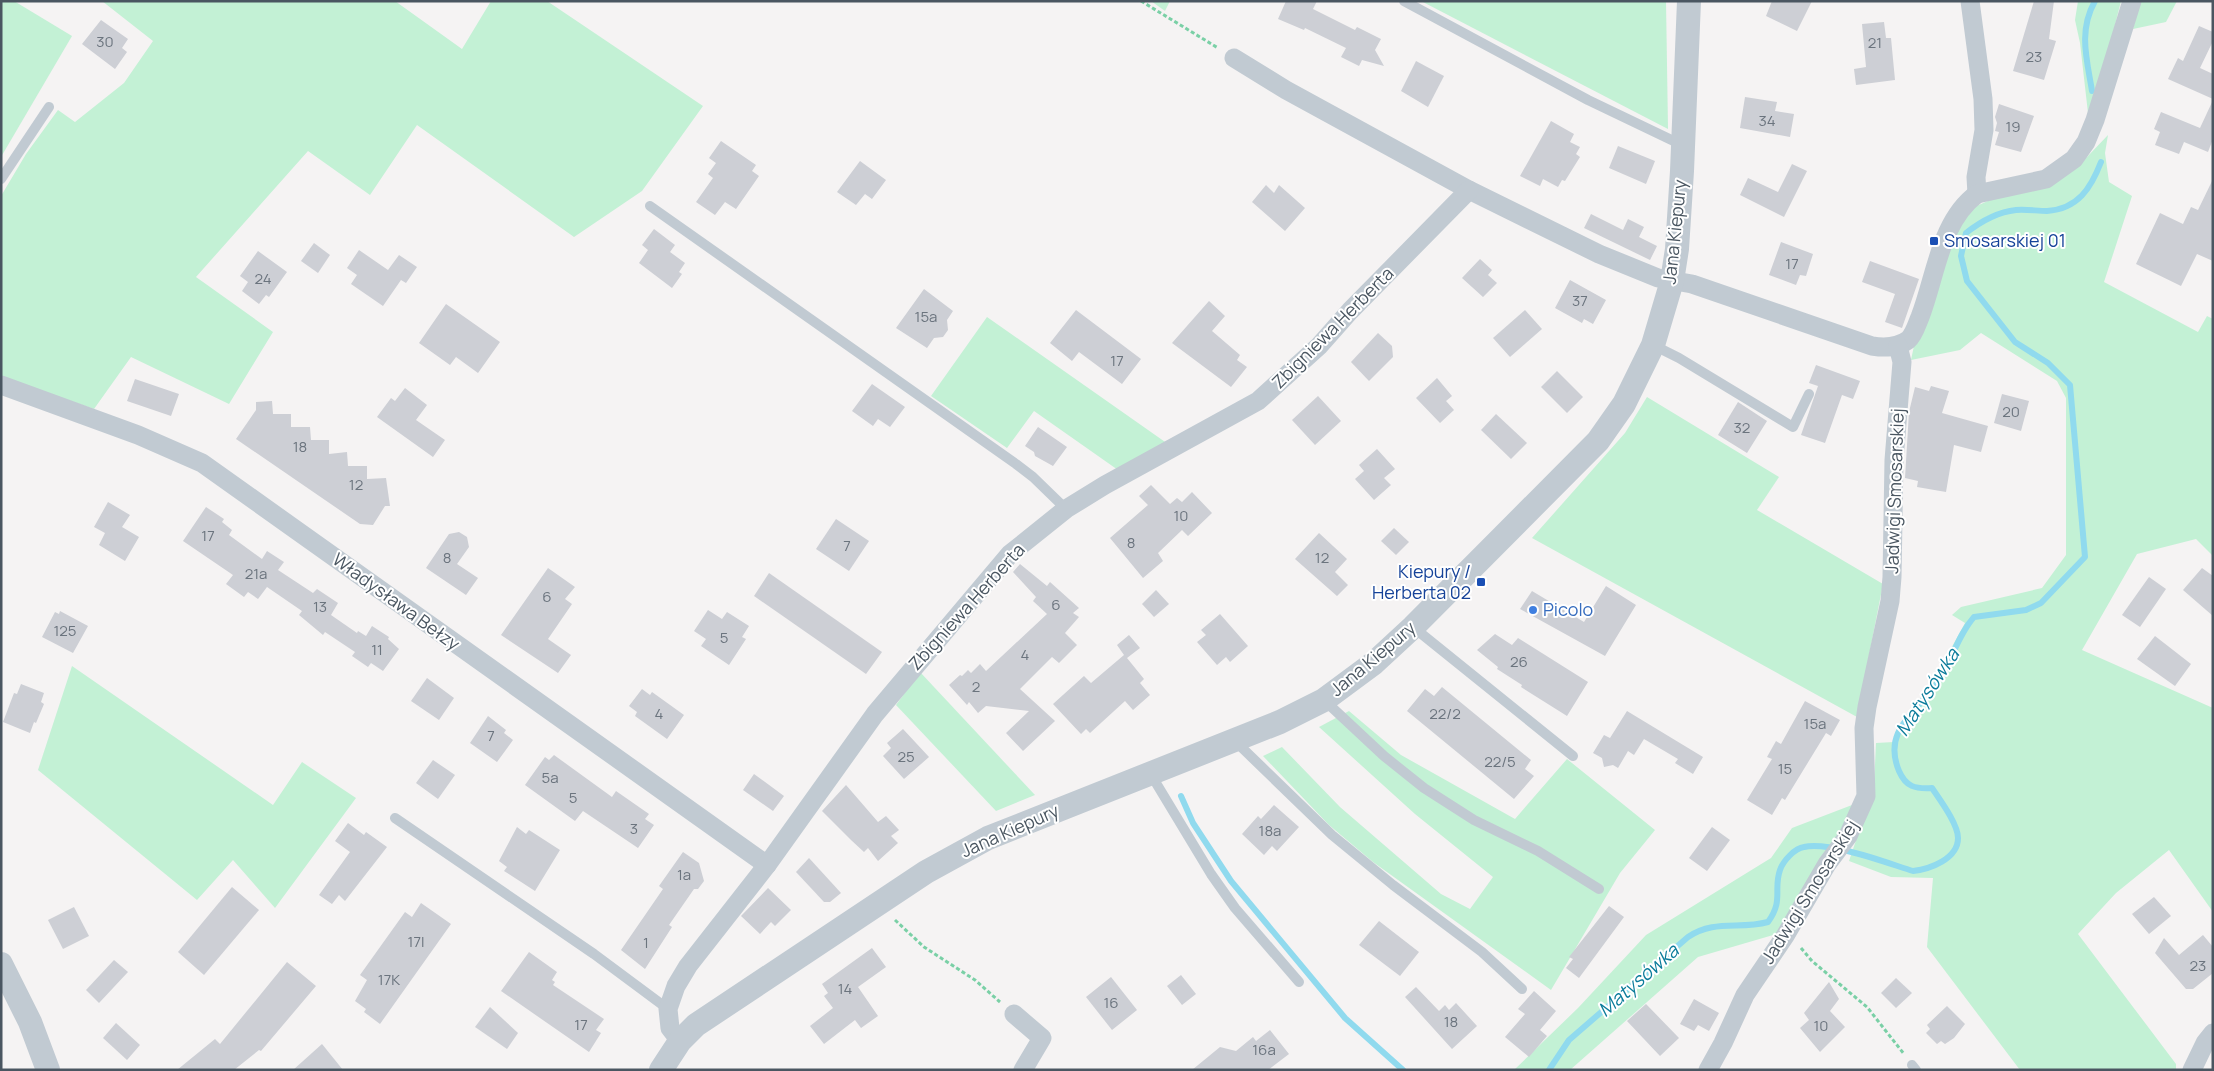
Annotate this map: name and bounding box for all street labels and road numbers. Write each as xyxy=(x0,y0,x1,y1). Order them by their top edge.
street label: Jana Kiepury xyxy=(1657,178,1691,285)
street label: Zbigniewa Herberta xyxy=(1266,261,1398,393)
street label: Jadwigi Smosarskiej xyxy=(1879,408,1909,574)
street label: Zbigniewa Herberta xyxy=(903,538,1030,675)
street label: Władysława Bełzy xyxy=(328,547,465,656)
street label: Jana Kiepury xyxy=(1324,615,1421,701)
street label: Jana Kiepury xyxy=(957,798,1063,862)
street label: Jadwigi Smosarskiej xyxy=(1755,815,1863,968)

